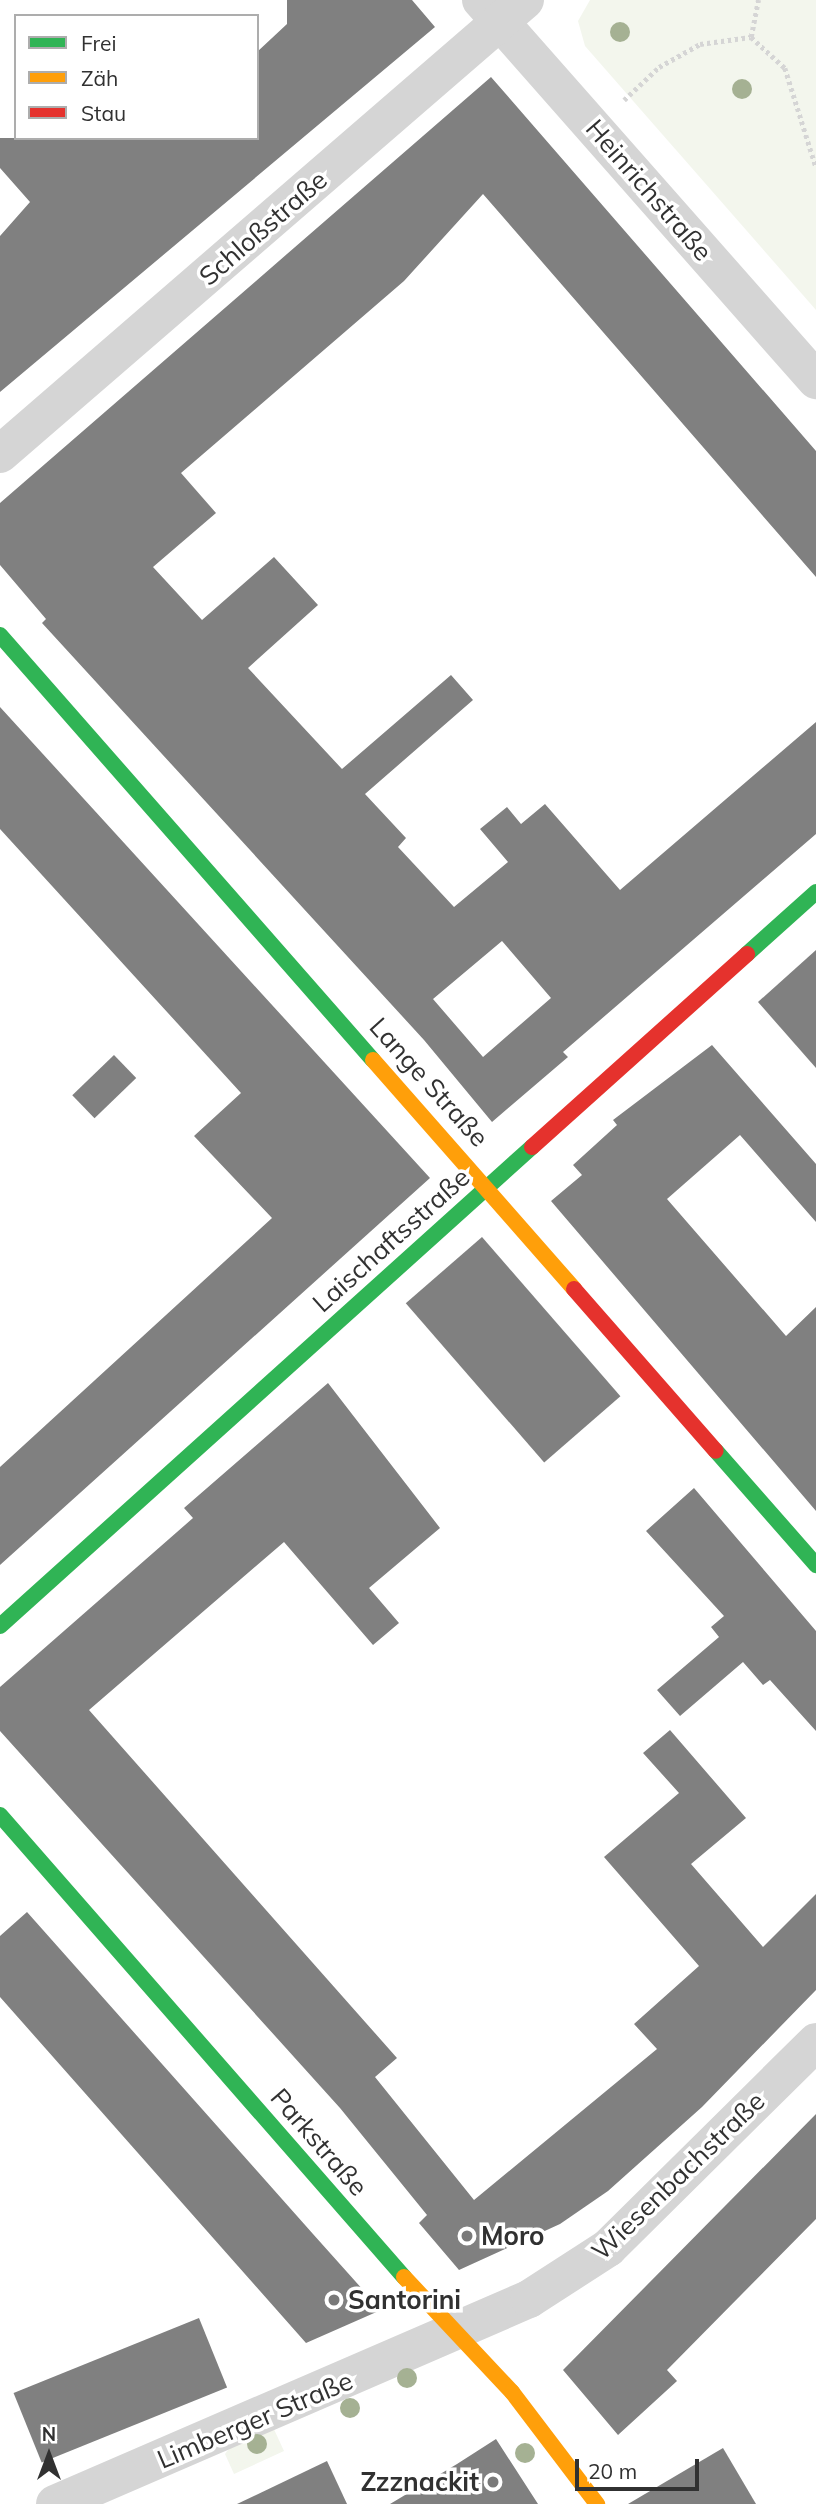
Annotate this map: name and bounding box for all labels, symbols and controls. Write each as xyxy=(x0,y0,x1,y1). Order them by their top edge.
legend xyxy=(14,14,259,140)
text: Frei xyxy=(81,30,117,56)
text: Zäh xyxy=(81,65,118,91)
text: Stau xyxy=(81,100,126,126)
street label: Heinrichstraße xyxy=(579,113,719,267)
street label: Schloßstraße xyxy=(193,164,333,292)
street label: Lange Straße xyxy=(363,1011,495,1153)
street label: Laischaftsstraße xyxy=(306,1161,476,1319)
street label: Parkstraße xyxy=(264,2082,374,2202)
street label: Wiesenbachstraße xyxy=(585,2086,771,2266)
place label: Moro xyxy=(481,2220,544,2252)
marker: Moro xyxy=(459,2228,475,2244)
place label: Santorini xyxy=(348,2284,461,2316)
marker: Santorini xyxy=(326,2292,342,2308)
street label: Limberger Straße xyxy=(153,2365,357,2475)
north arrow xyxy=(14,2420,84,2490)
text: N xyxy=(42,2422,56,2446)
scale bar xyxy=(578,2444,702,2488)
text: 20 m xyxy=(588,2458,637,2484)
place label: Zzznackit xyxy=(361,2466,479,2498)
marker: Zzznackit xyxy=(485,2474,501,2490)

